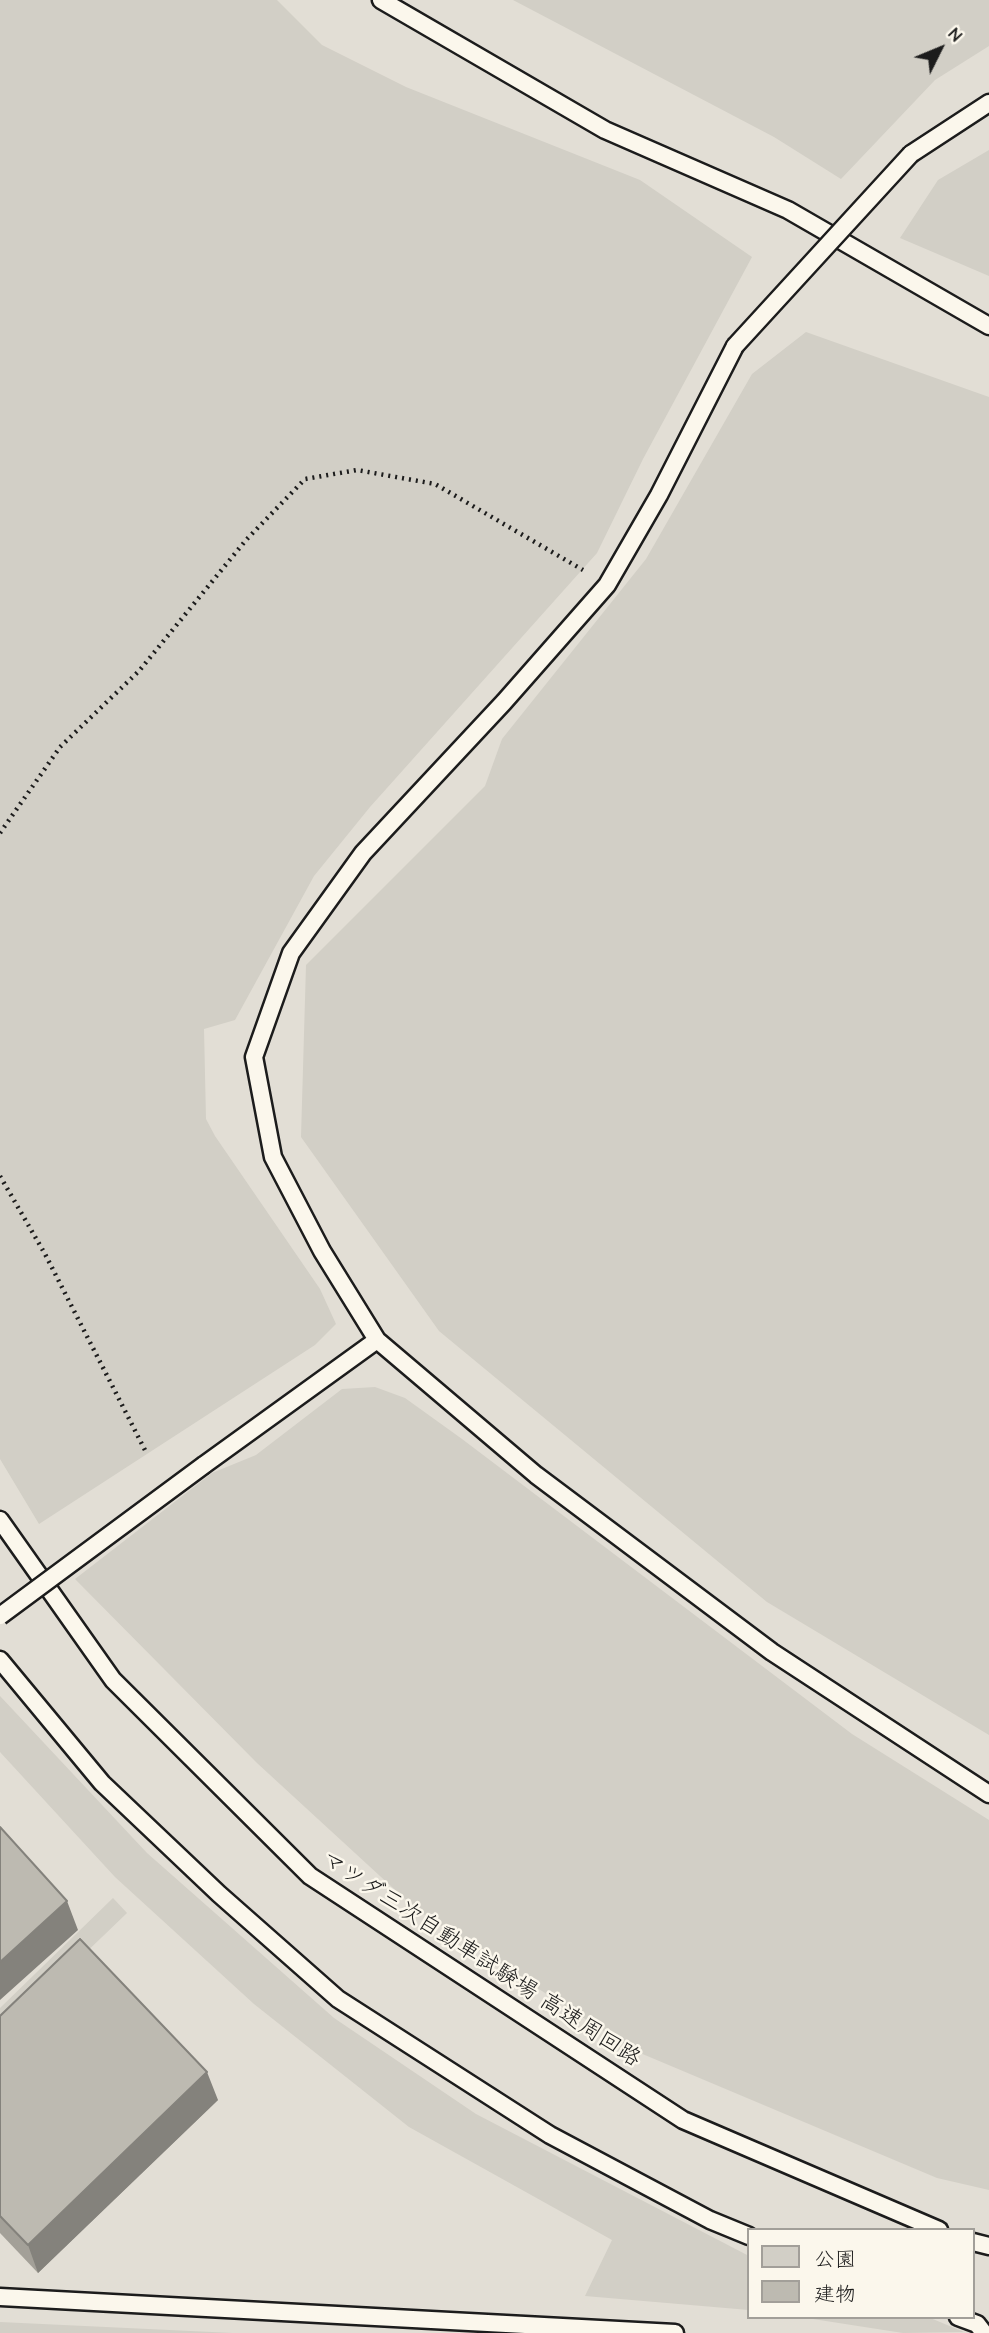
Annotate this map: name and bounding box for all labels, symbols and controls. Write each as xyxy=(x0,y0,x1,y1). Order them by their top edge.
north arrow xyxy=(905,14,975,84)
text: N xyxy=(943,23,968,47)
street label: マツダ三次自動車試験場 高速周回路 xyxy=(316,1845,646,2073)
legend xyxy=(748,2228,975,2319)
text: 公園 xyxy=(814,2247,856,2271)
text: 建物 xyxy=(814,2282,856,2306)

